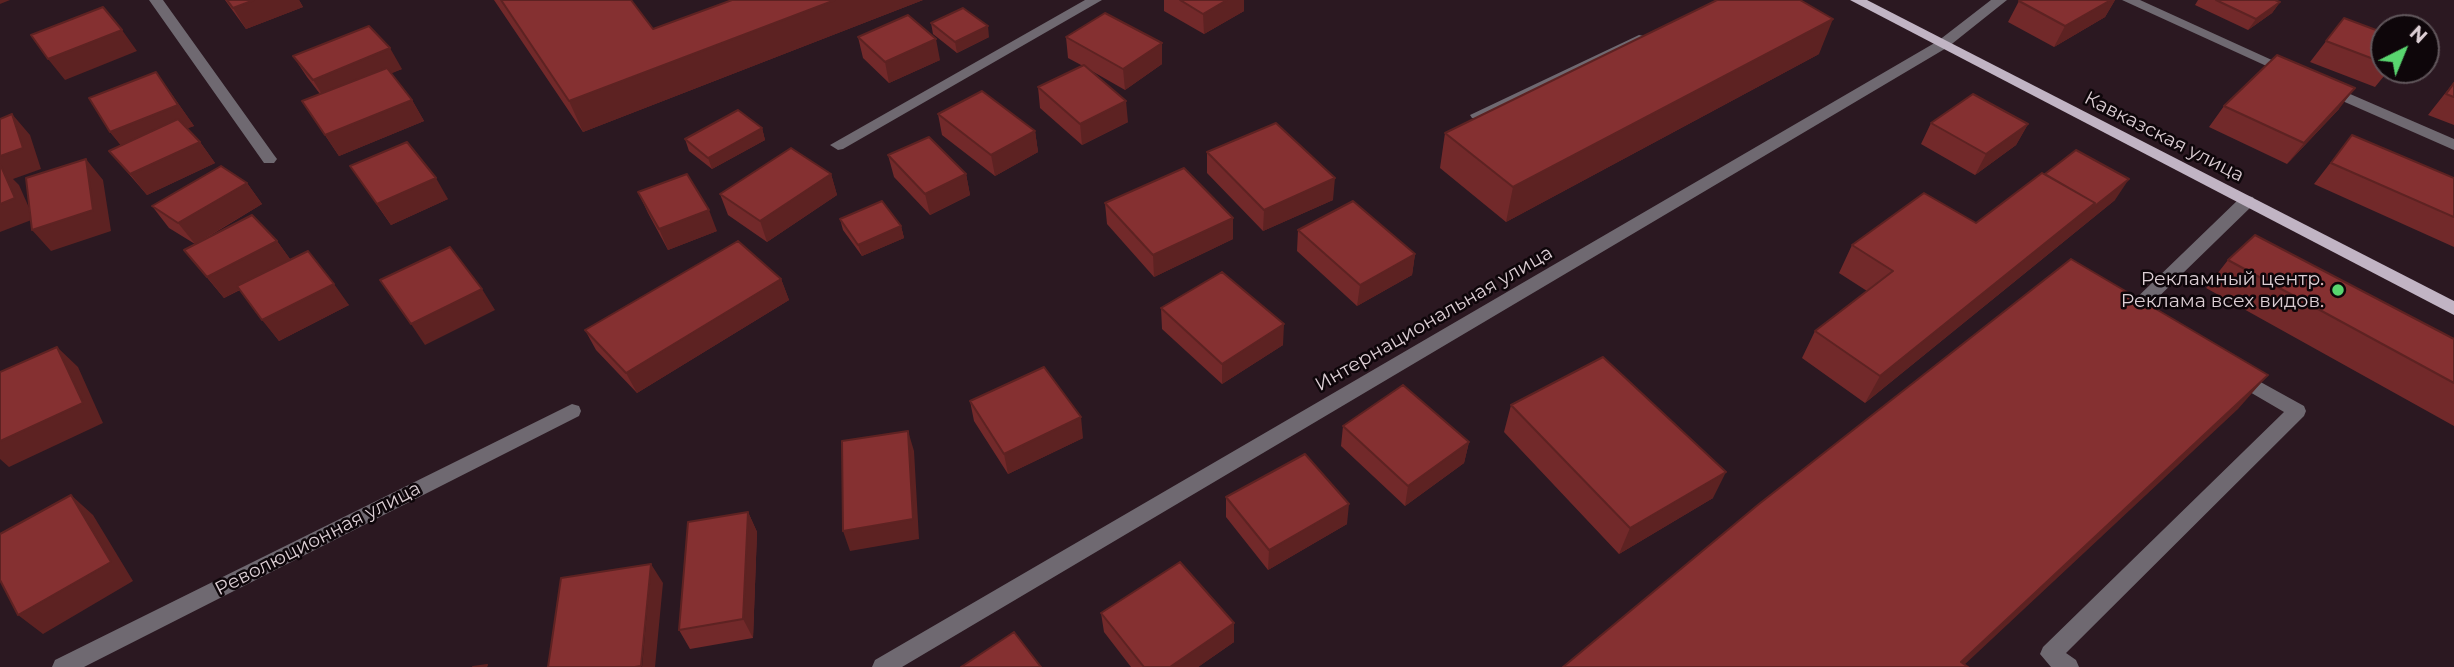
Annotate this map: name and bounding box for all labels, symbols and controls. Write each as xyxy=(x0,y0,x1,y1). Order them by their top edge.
north arrow xyxy=(2370,14,2440,84)
text: N xyxy=(2405,21,2432,48)
street label: Кавказская улица xyxy=(2080,87,2248,187)
street label: Интернациональная улица xyxy=(1311,242,1557,396)
place label: Рекламный центр. Реклама всех видов. xyxy=(2121,268,2324,312)
marker: Рекламный центр. Реклама всех видов. xyxy=(2330,282,2346,298)
street label: Революционная улица xyxy=(211,477,425,601)

